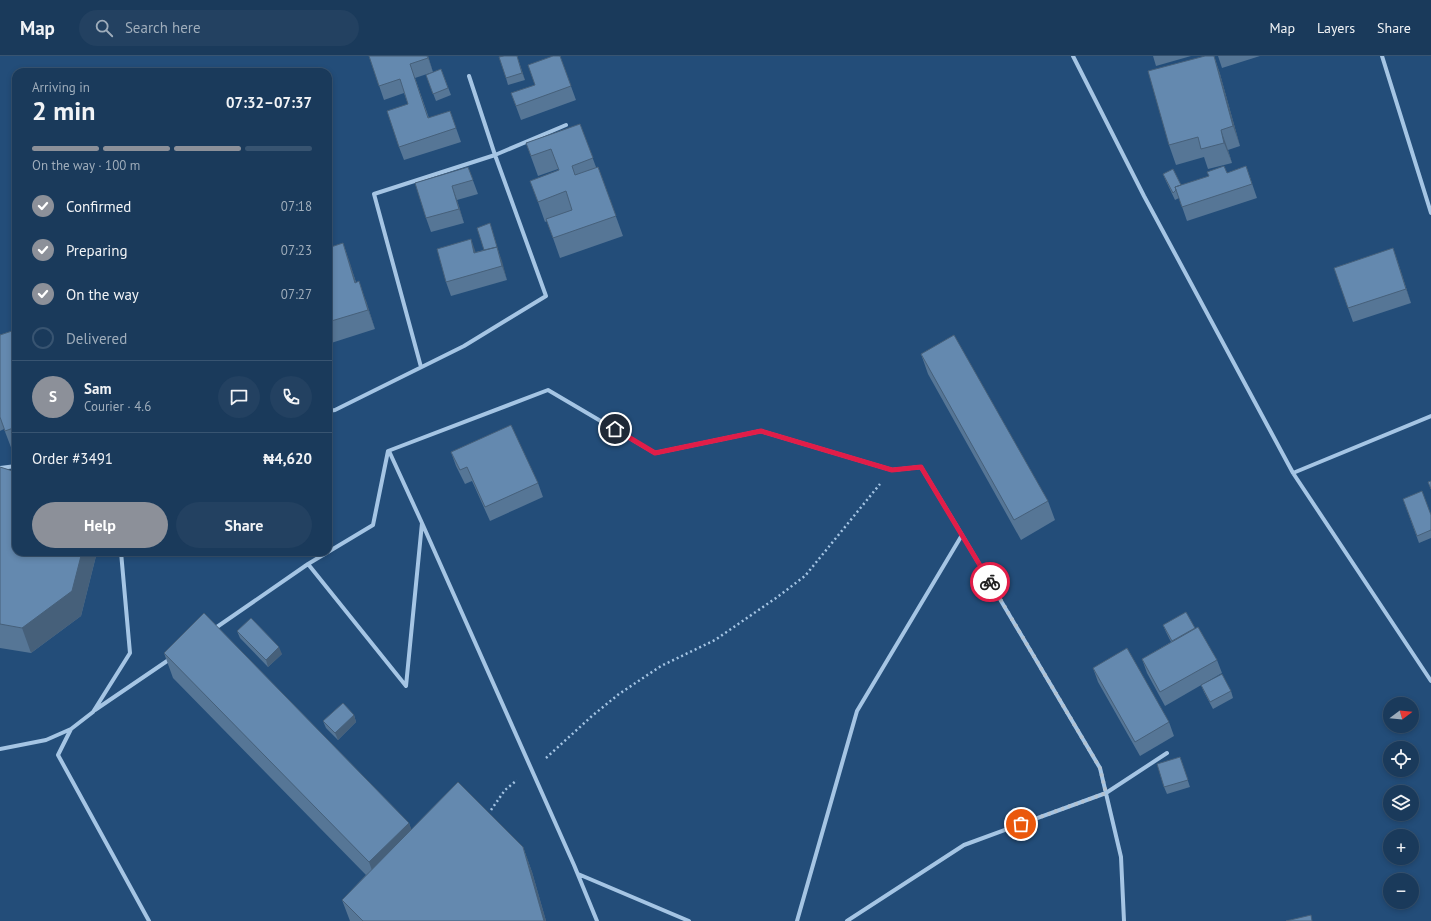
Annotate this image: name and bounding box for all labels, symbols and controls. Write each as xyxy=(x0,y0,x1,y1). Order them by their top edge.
search box xyxy=(79,10,359,46)
text: Map xyxy=(20,16,55,40)
icon: search xyxy=(93,17,115,39)
text: Search here xyxy=(125,18,201,37)
text: Map xyxy=(1269,19,1295,37)
text: Layers xyxy=(1317,19,1355,37)
text: Share xyxy=(1377,19,1411,37)
text: Arriving in xyxy=(32,79,90,96)
text: 07:32–07:37 xyxy=(226,93,312,112)
text: 2 min xyxy=(32,94,95,127)
text: On the way · 100 m xyxy=(32,157,140,174)
icon: check xyxy=(32,195,54,217)
text: Confirmed xyxy=(66,197,131,216)
text: 07:18 xyxy=(281,198,312,215)
icon: check xyxy=(32,239,54,261)
text: Preparing xyxy=(66,241,128,260)
text: 07:23 xyxy=(281,242,312,259)
icon: check xyxy=(32,283,54,305)
text: On the way xyxy=(66,285,139,304)
text: 07:27 xyxy=(281,286,312,303)
text: Delivered xyxy=(66,329,127,348)
button: chat xyxy=(218,376,260,418)
button: phone xyxy=(270,376,312,418)
text: Sam xyxy=(84,379,111,398)
text: S xyxy=(49,387,57,406)
text: Courier · 4.6 xyxy=(84,398,151,415)
pin xyxy=(598,412,632,446)
icon: home xyxy=(604,418,626,440)
text: Order #3491 xyxy=(32,449,113,468)
text: ₦4,620 xyxy=(263,449,312,468)
button: Help xyxy=(32,502,168,548)
button: Share xyxy=(176,502,312,548)
courier xyxy=(970,562,1010,602)
icon: bike xyxy=(979,571,1001,593)
north arrow xyxy=(1383,697,1419,733)
map controls xyxy=(1383,697,1419,909)
button: locate xyxy=(1383,741,1419,777)
button: layers xyxy=(1383,785,1419,821)
pin xyxy=(1004,807,1038,841)
icon: bag xyxy=(1010,813,1032,835)
button: + xyxy=(1383,829,1419,865)
button: − xyxy=(1383,873,1419,909)

